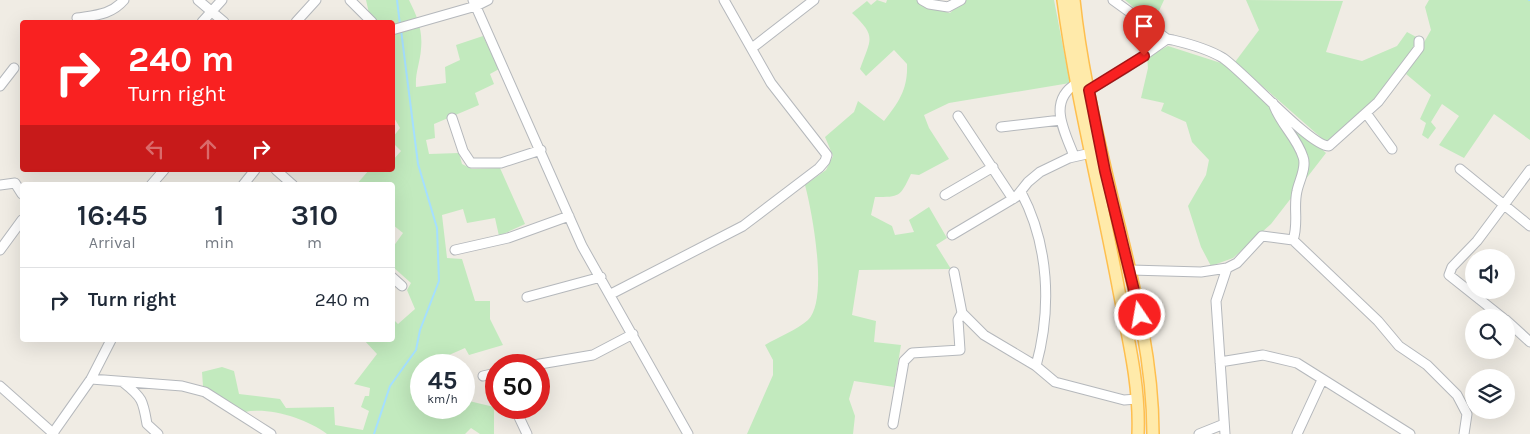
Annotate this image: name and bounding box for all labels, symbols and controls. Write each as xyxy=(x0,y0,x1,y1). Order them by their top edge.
pin xyxy=(1123,5,1165,56)
icon: arrive xyxy=(1130,12,1158,40)
text: 240 m xyxy=(128,39,234,80)
icon: right xyxy=(45,40,110,105)
text: Turn right xyxy=(128,81,226,107)
icon: left xyxy=(141,135,169,163)
icon: ahead xyxy=(194,135,222,163)
icon: right xyxy=(247,135,275,163)
text: 16:45 xyxy=(77,197,148,233)
text: 1 xyxy=(214,197,224,233)
text: 310 xyxy=(291,197,338,233)
text: Arrival xyxy=(89,233,136,252)
text: min xyxy=(205,233,234,252)
text: m xyxy=(307,233,322,252)
map controls xyxy=(1465,249,1515,419)
button: sound xyxy=(1465,249,1515,299)
icon: right xyxy=(45,286,73,314)
position arrow xyxy=(1113,288,1165,340)
text: Turn right xyxy=(88,289,177,311)
text: 240 m xyxy=(315,289,370,311)
button: search xyxy=(1465,309,1515,359)
speed limit sign: 50 xyxy=(485,354,550,419)
text: 45 xyxy=(428,366,457,395)
button: layers xyxy=(1465,369,1515,419)
text: km/h xyxy=(427,392,458,406)

